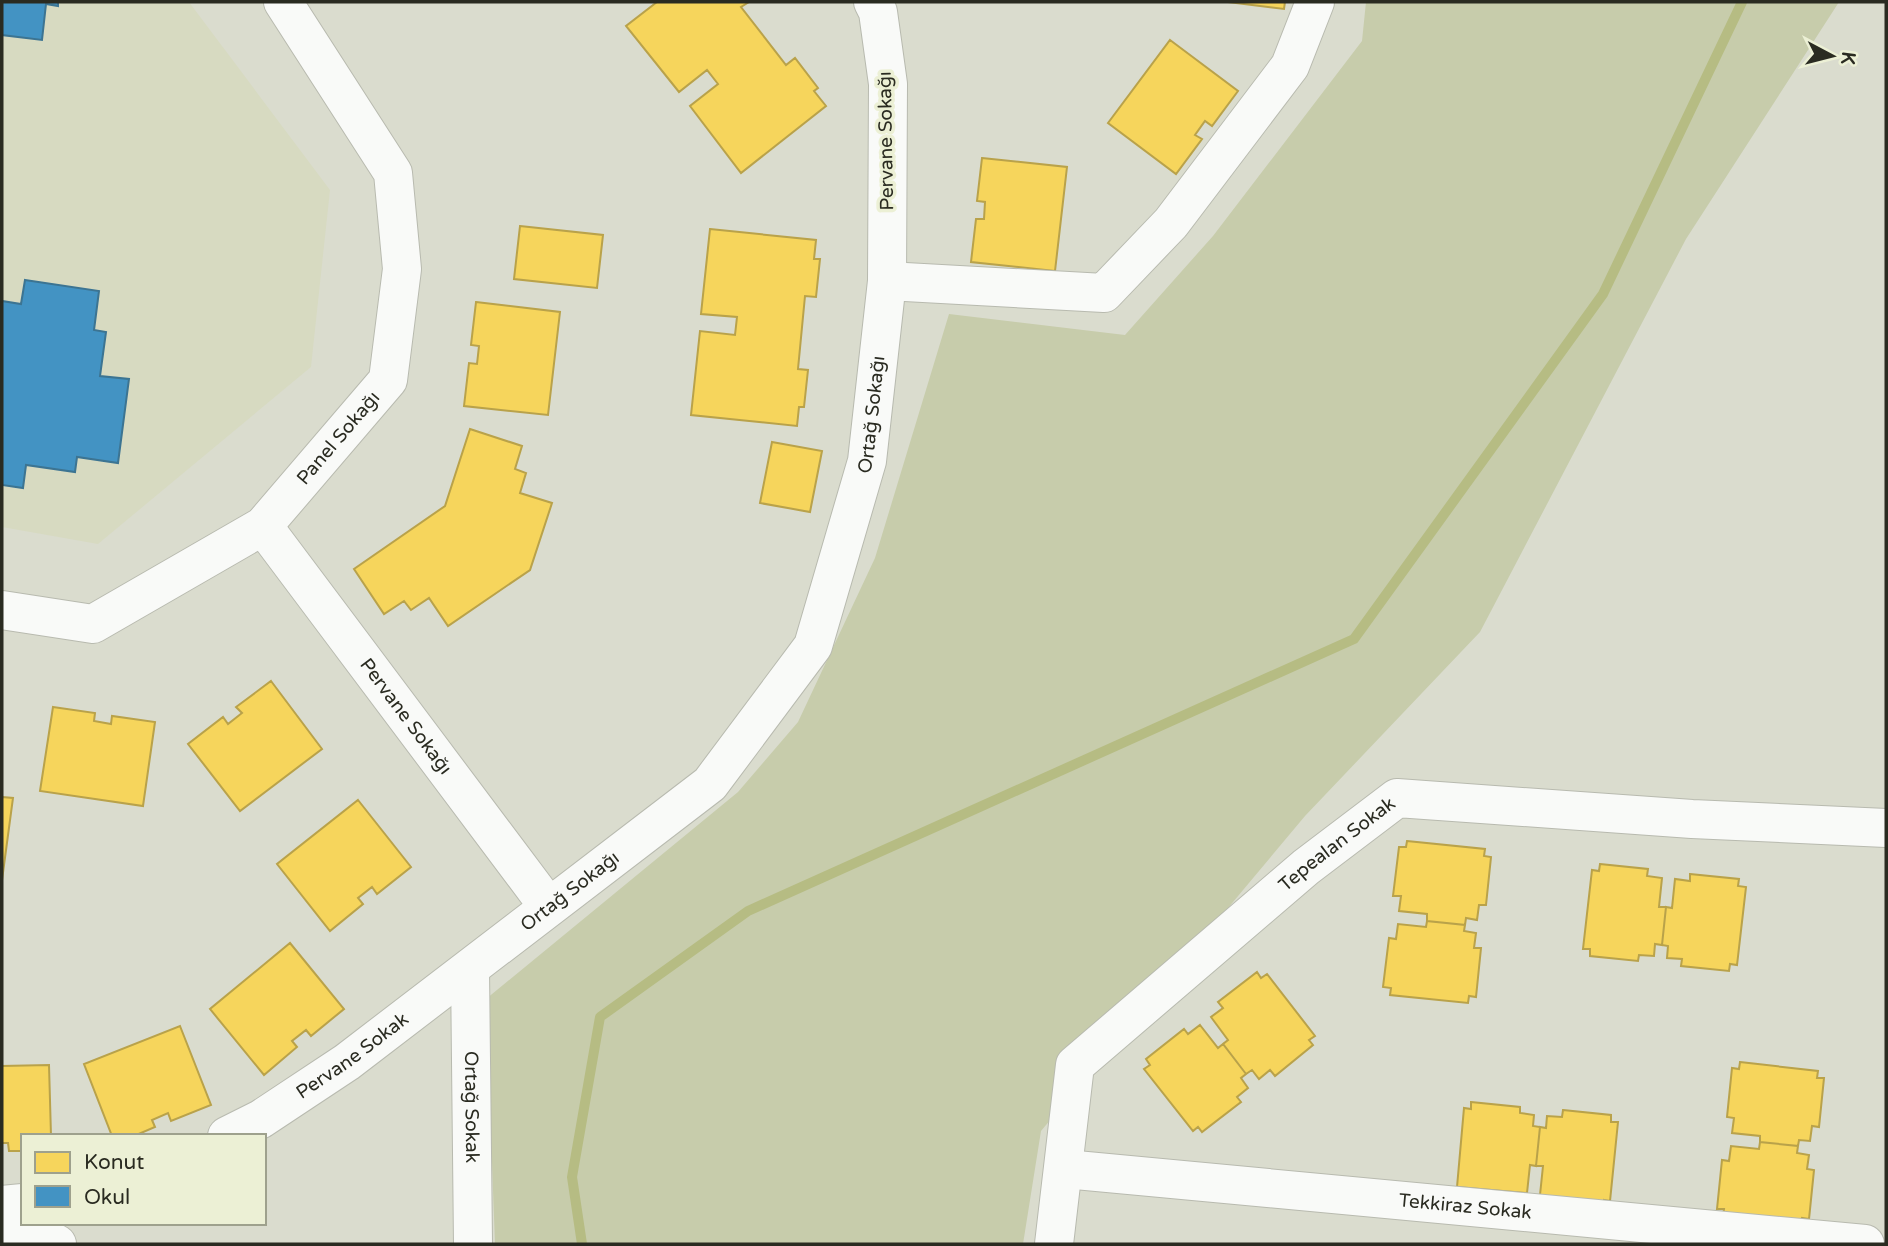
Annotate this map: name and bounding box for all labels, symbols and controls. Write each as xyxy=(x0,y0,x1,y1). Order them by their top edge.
north arrow xyxy=(1797,21,1867,91)
text: K xyxy=(1836,50,1860,66)
street label: Pervane Sokağı xyxy=(874,71,898,211)
street label: Ortağ Sokağı xyxy=(853,355,890,476)
street label: Panel Sokağı xyxy=(292,387,384,489)
street label: Pervane Sokağı xyxy=(355,654,456,779)
street label: Tepealan Sokak xyxy=(1275,792,1400,896)
street label: Ortağ Sokağı xyxy=(516,847,624,936)
street label: Pervane Sokak xyxy=(292,1008,413,1104)
street label: Ortağ Sokak xyxy=(460,1051,483,1163)
legend xyxy=(21,1134,266,1225)
text: Konut xyxy=(84,1150,144,1175)
text: Okul xyxy=(84,1185,130,1210)
street label: Tekkiraz Sokak xyxy=(1398,1189,1533,1224)

